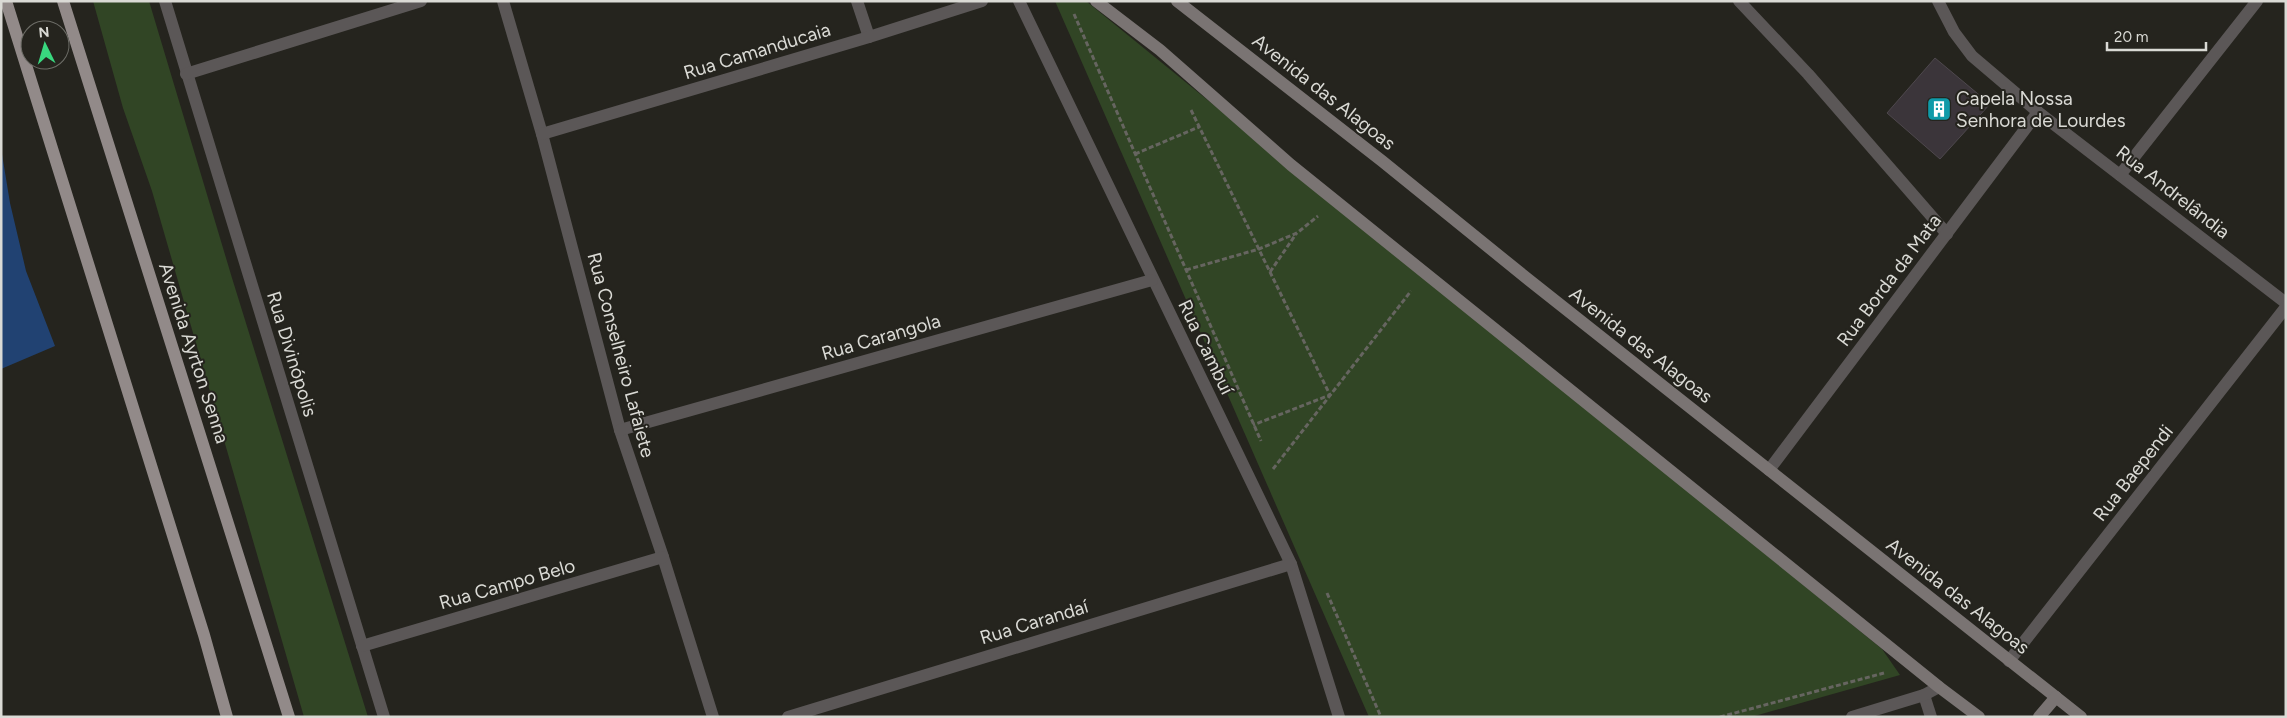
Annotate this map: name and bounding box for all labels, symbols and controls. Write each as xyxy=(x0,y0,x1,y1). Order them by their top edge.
street label: Rua Camanducaia xyxy=(681,18,833,84)
north arrow xyxy=(20,20,70,70)
scale bar xyxy=(2107,20,2206,52)
text: N xyxy=(38,24,50,41)
text: 20 m xyxy=(2114,28,2148,46)
street label: Avenida das Alagoas xyxy=(1248,29,1400,155)
place label: Capela Nossa Senhora de Lourdes xyxy=(1956,87,2126,132)
building icon: Capela Nossa Senhora de Lourdes xyxy=(1926,96,1952,122)
street label: Rua Andrelândia xyxy=(2112,140,2234,244)
street label: Rua Borda da Mata xyxy=(1832,209,1946,351)
street label: Rua Conselheiro Lafaiete xyxy=(583,250,659,460)
street label: Avenida Ayrton Senna xyxy=(154,260,234,446)
street label: Avenida das Alagoas xyxy=(1565,282,1717,408)
street label: Rua Divinópolis xyxy=(262,288,322,420)
street label: Rua Cambuí xyxy=(1173,296,1240,400)
street label: Rua Carangola xyxy=(819,309,943,365)
street label: Rua Baependi xyxy=(2088,420,2178,526)
street label: Avenida das Alagoas xyxy=(1882,533,2034,659)
street label: Rua Campo Belo xyxy=(436,554,578,614)
street label: Rua Carandaí xyxy=(977,594,1093,649)

